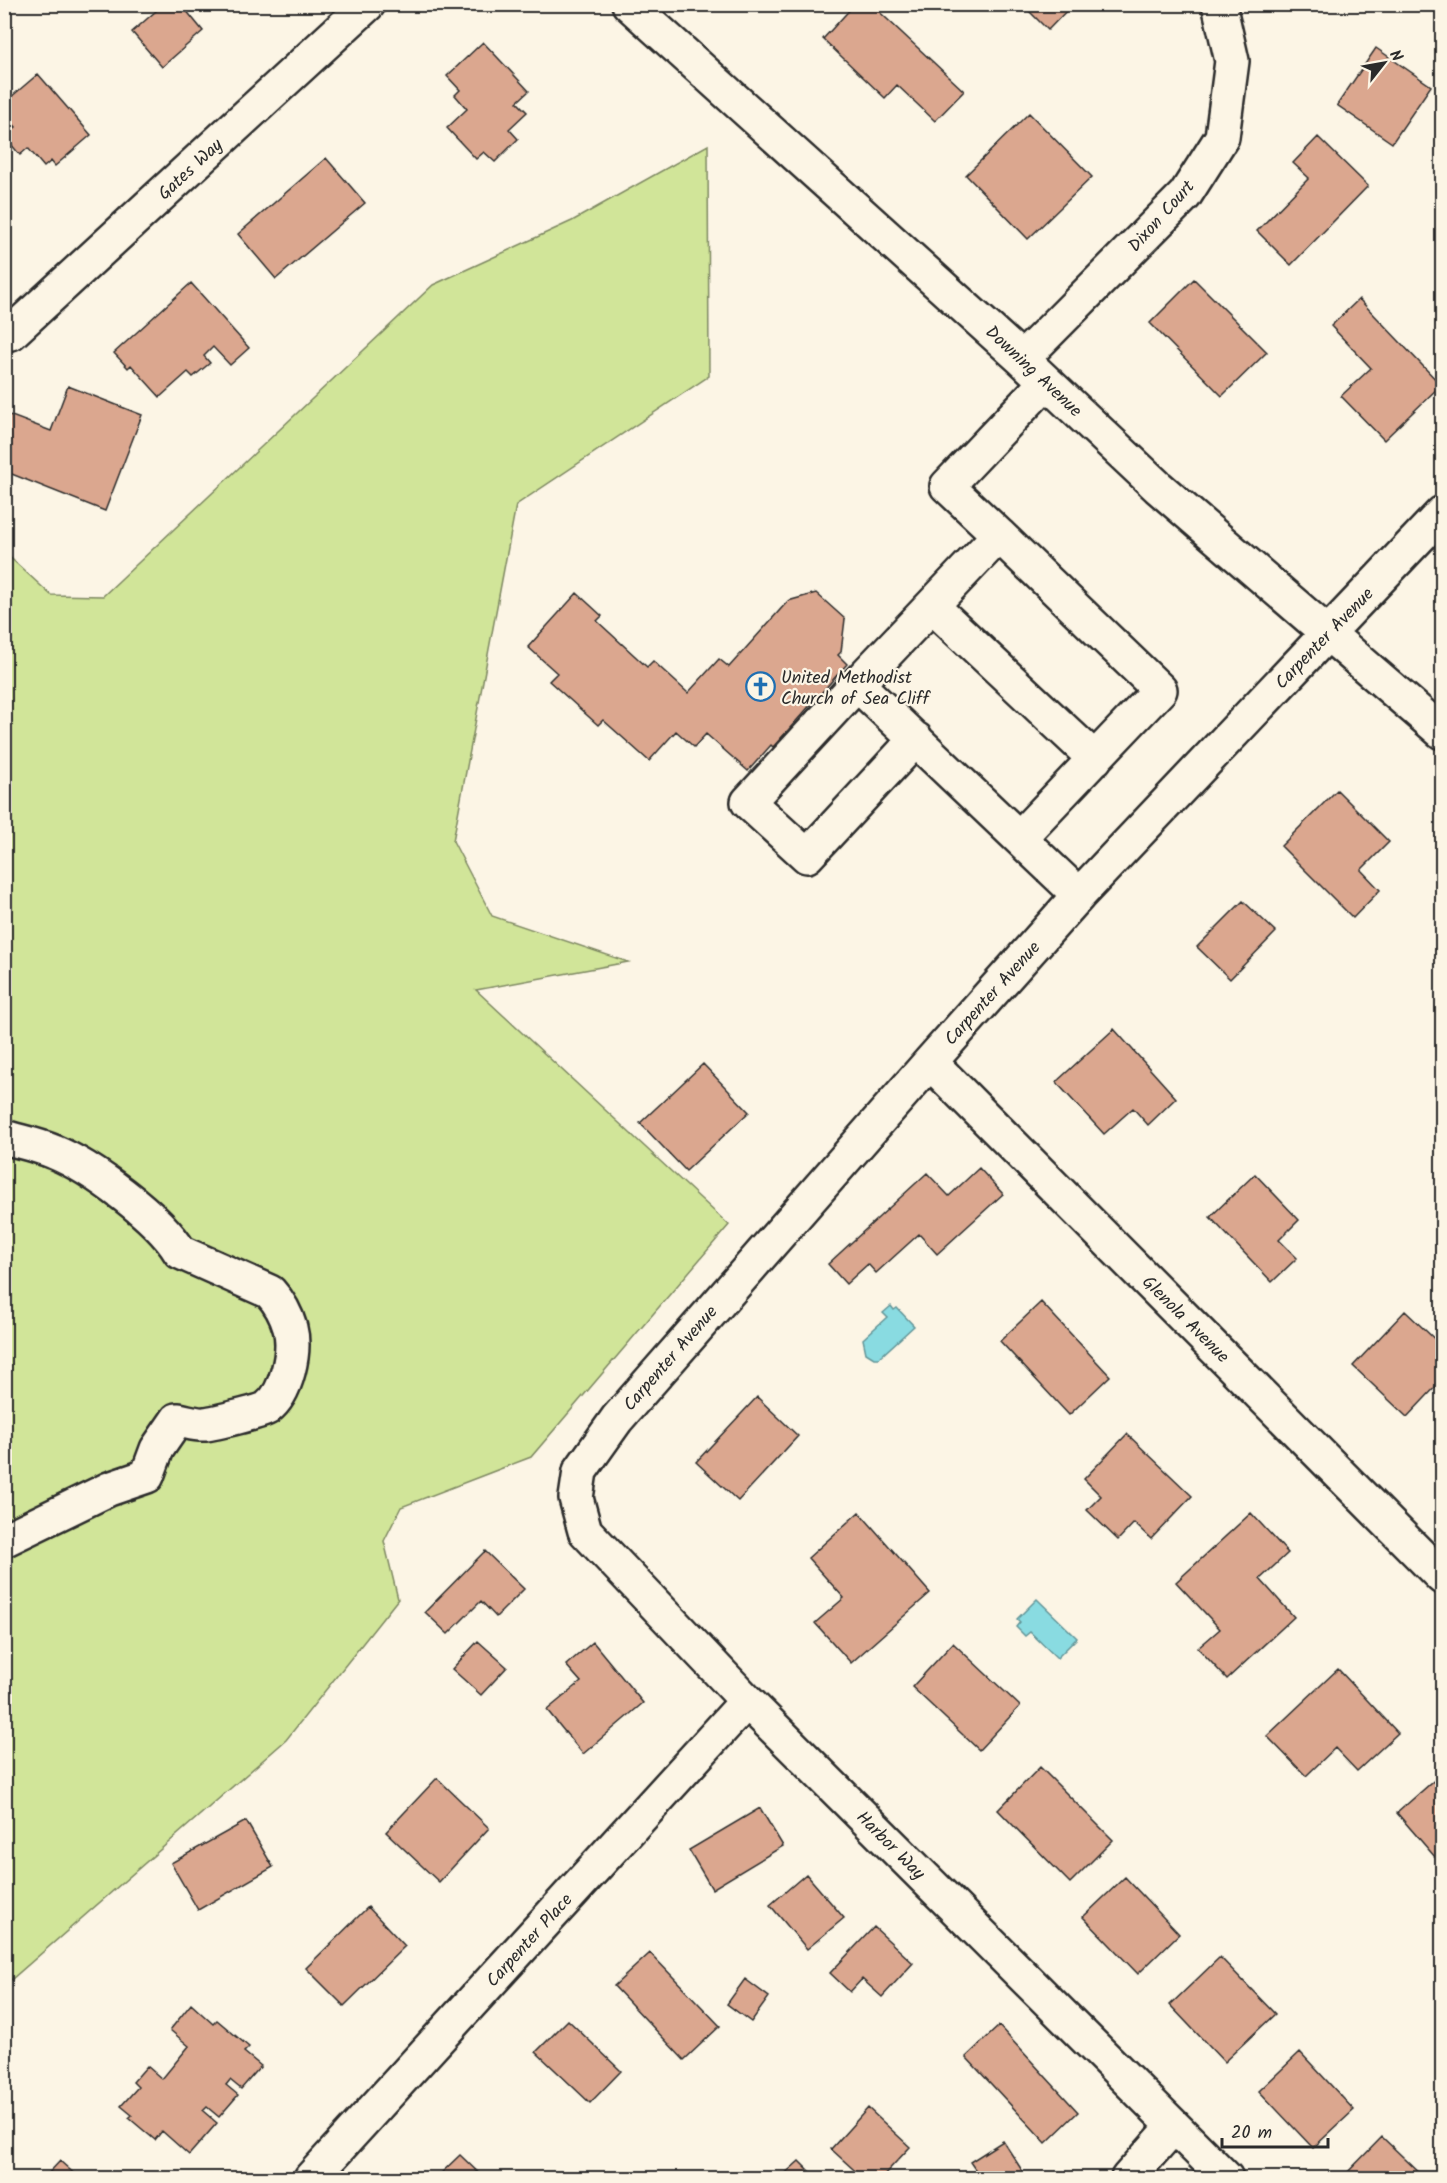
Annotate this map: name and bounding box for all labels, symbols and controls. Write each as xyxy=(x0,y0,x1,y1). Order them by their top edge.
north arrow xyxy=(1354,33,1414,93)
text: N xyxy=(1382,45,1409,67)
street label: Gates Way xyxy=(152,132,231,208)
street label: Dixon Court xyxy=(1122,173,1203,260)
street label: Downing Avenue xyxy=(978,319,1088,425)
street label: Carpenter Avenue xyxy=(1269,581,1382,697)
place label: United Methodist Church of Sea Cliff xyxy=(781,664,932,714)
church icon: United Methodist Church of Sea Cliff xyxy=(744,671,776,703)
street label: Carpenter Avenue xyxy=(938,935,1048,1053)
street label: Glenola Avenue xyxy=(1134,1269,1236,1371)
street label: Carpenter Avenue xyxy=(617,1299,726,1419)
street label: Harbor Way xyxy=(849,1805,932,1888)
street label: Carpenter Place xyxy=(480,1887,581,1995)
scale bar xyxy=(1222,2111,1328,2149)
text: 20 m xyxy=(1231,2119,1272,2148)

